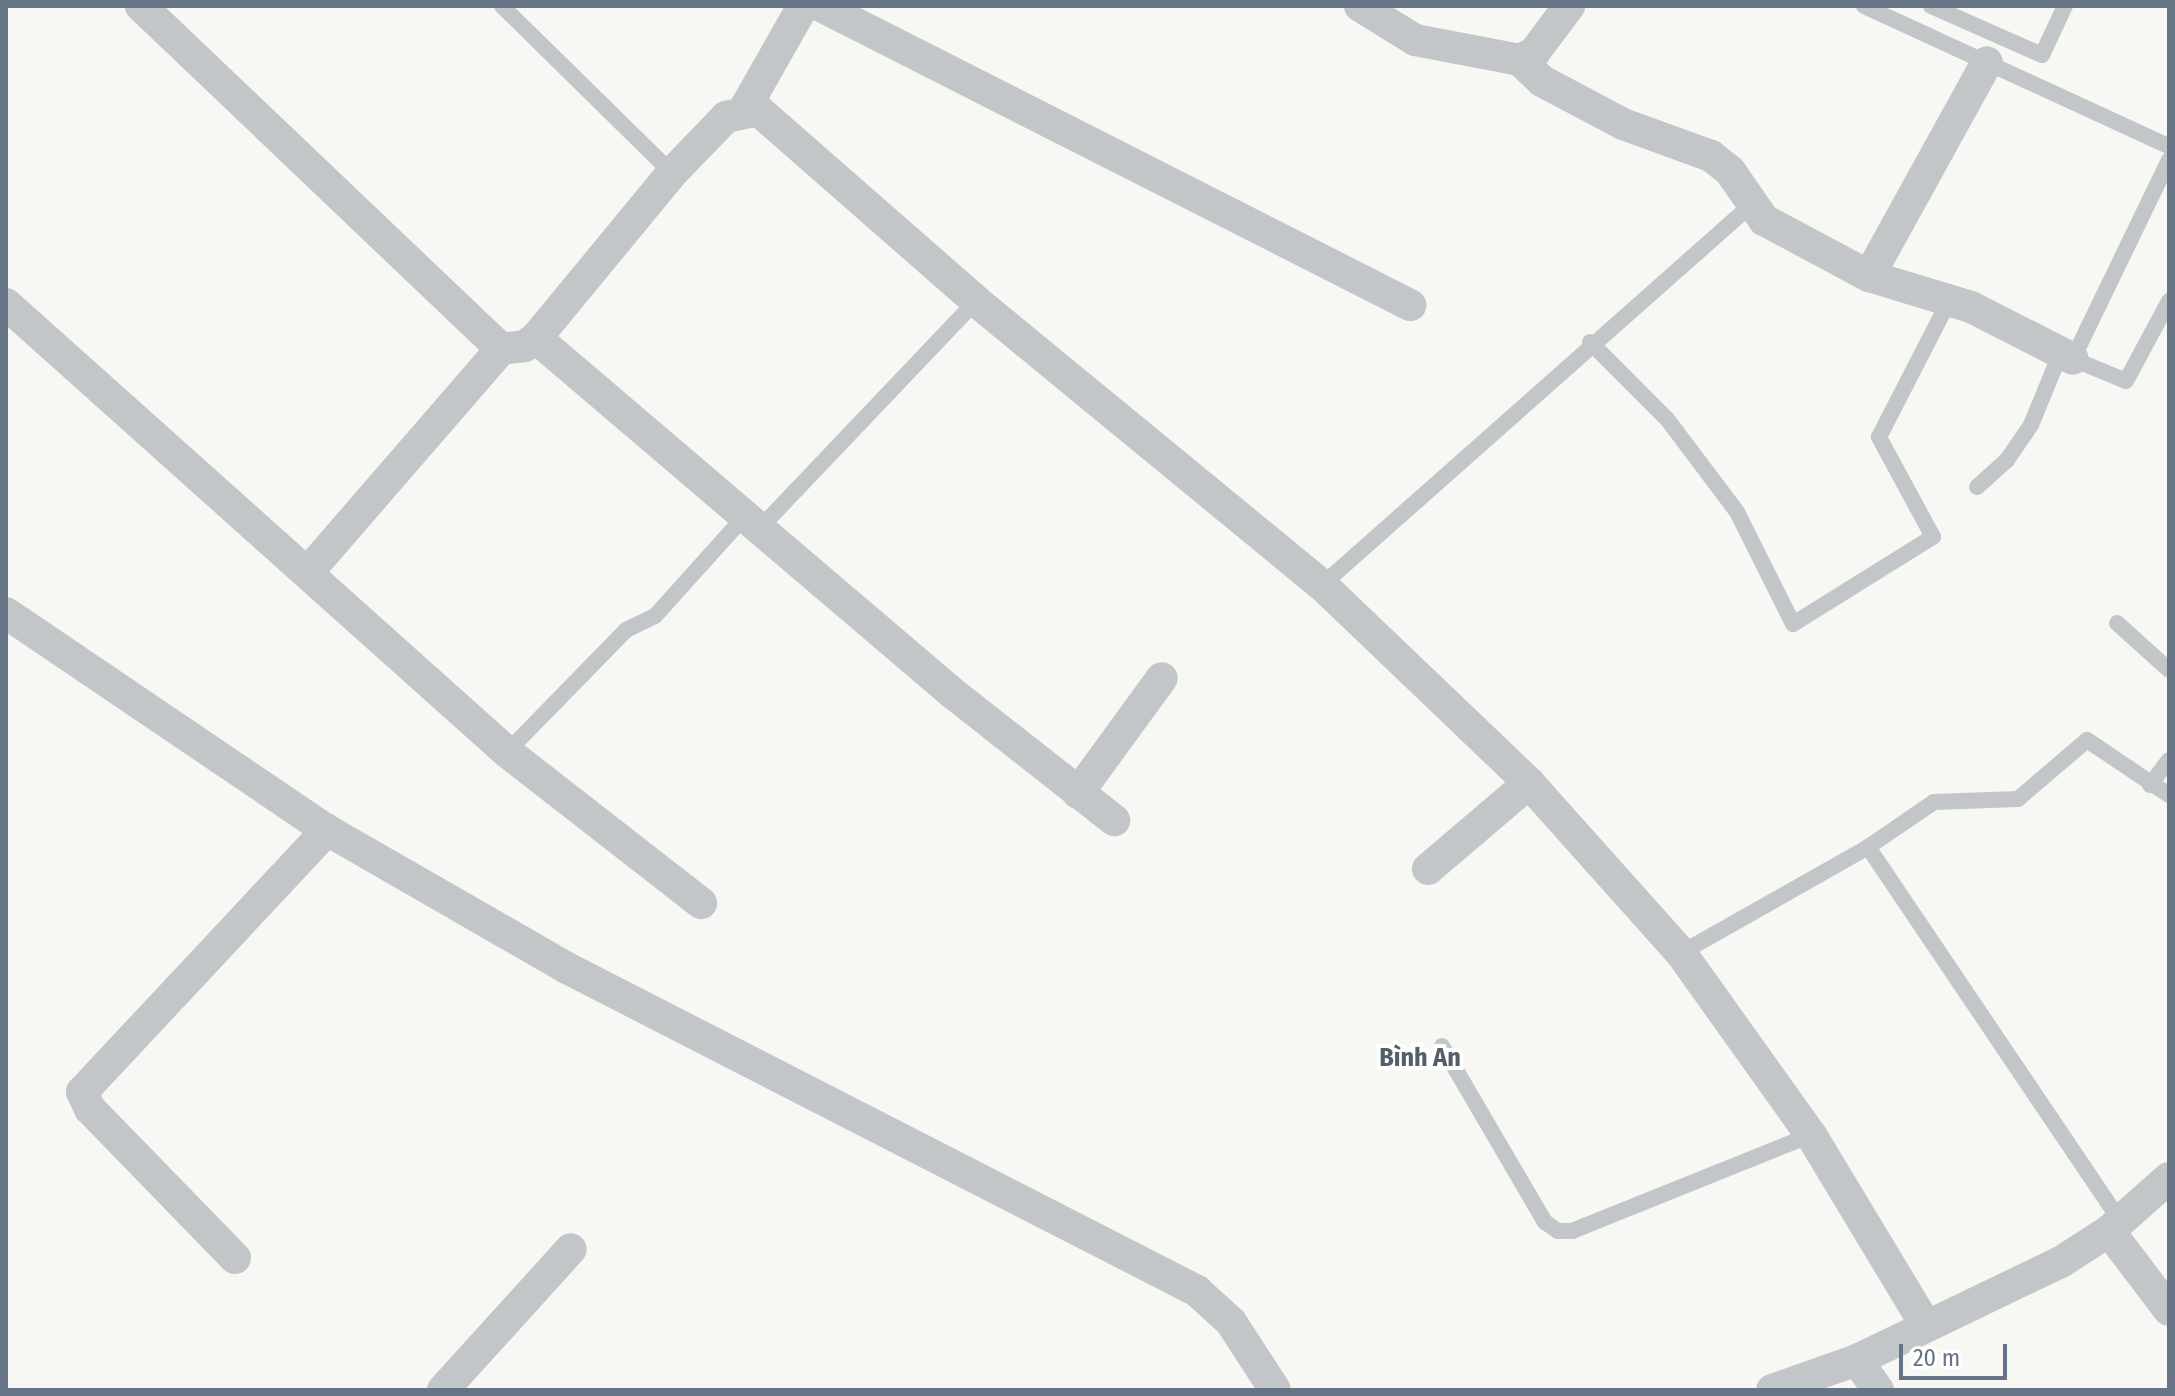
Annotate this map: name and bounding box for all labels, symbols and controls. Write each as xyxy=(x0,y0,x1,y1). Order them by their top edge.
district label: Bình An xyxy=(1379,1042,1461,1074)
scale bar xyxy=(1903,1328,2011,1378)
text: 20 m xyxy=(1913,1344,1960,1372)

